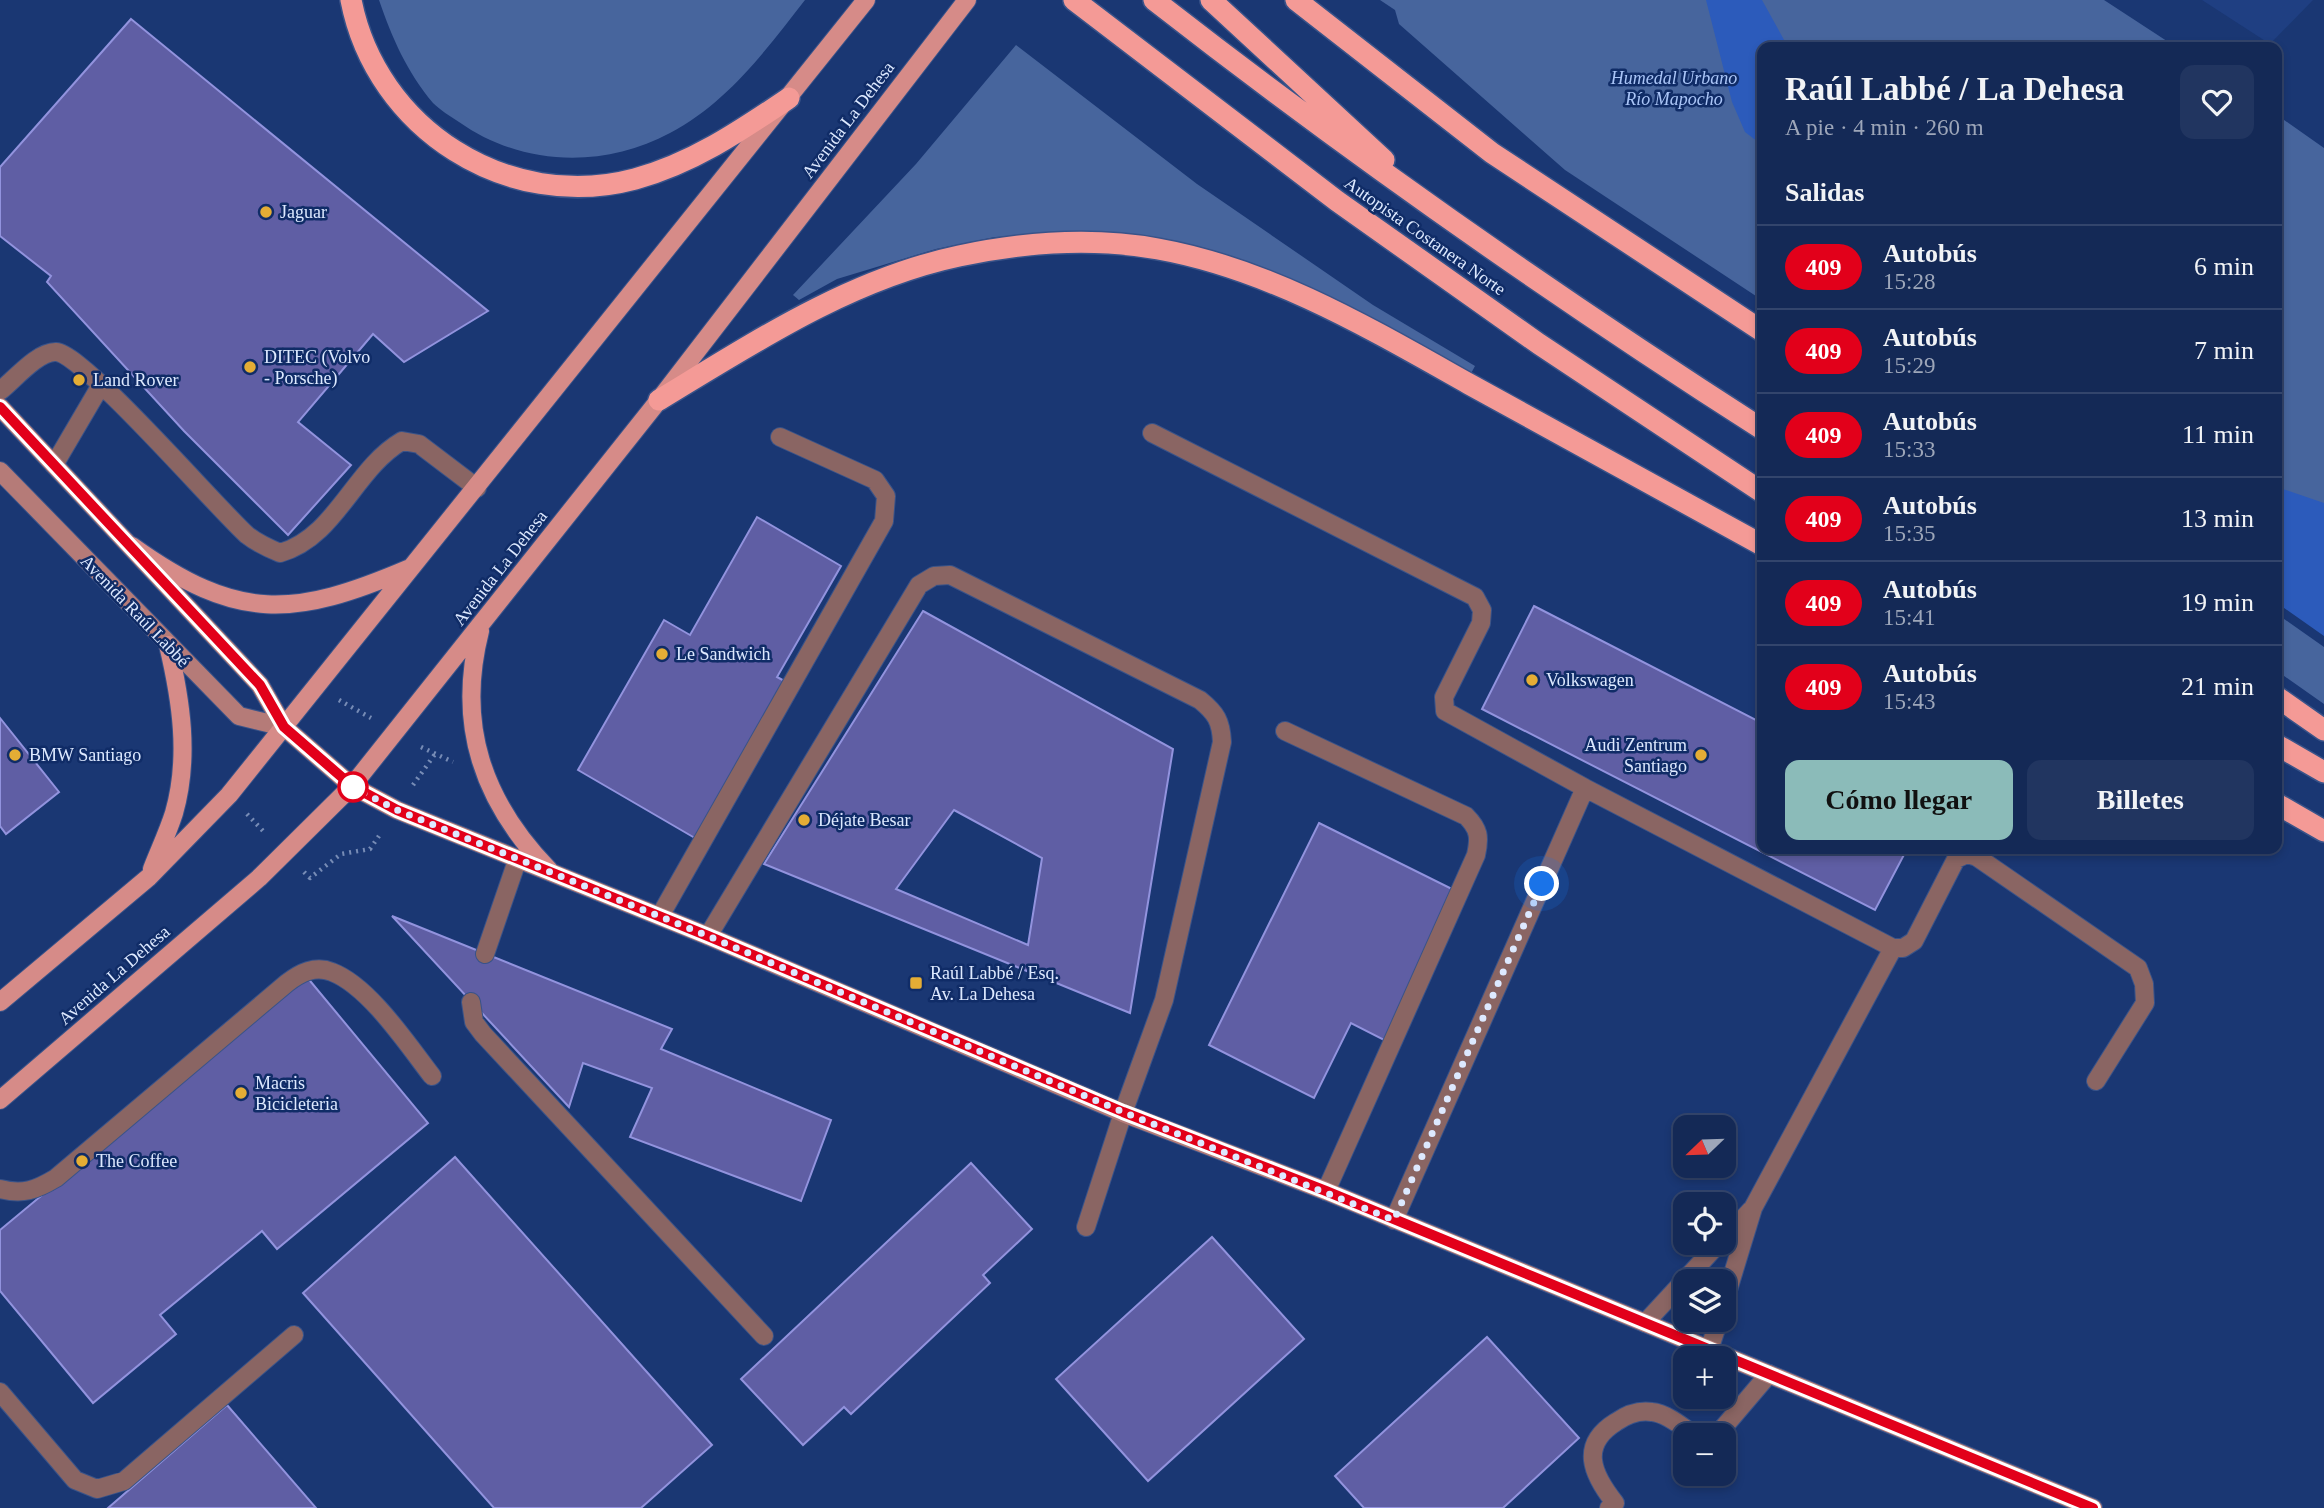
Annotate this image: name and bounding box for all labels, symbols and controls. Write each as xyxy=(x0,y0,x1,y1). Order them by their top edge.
street label: Avenida La Dehesa xyxy=(798,58,898,182)
button: heart xyxy=(2180,65,2254,139)
park label: Humedal Urbano Río Mapocho xyxy=(1610,68,1737,109)
text: Raúl Labbé / La Dehesa xyxy=(1785,71,2124,107)
text: A pie · 4 min · 260 m xyxy=(1785,115,1984,140)
street label: Autopista Costanera Norte xyxy=(1341,173,1509,299)
text: Salidas xyxy=(1785,178,1865,207)
place label: Jaguar xyxy=(280,202,327,222)
marker: Jaguar xyxy=(258,204,274,220)
text: Autobús xyxy=(1883,239,1977,268)
text: 6 min xyxy=(2194,252,2254,281)
text: 409 xyxy=(1806,254,1842,280)
text: 15:28 xyxy=(1883,269,1935,294)
text: Autobús xyxy=(1883,323,1977,352)
text: 7 min xyxy=(2194,336,2254,365)
text: 409 xyxy=(1806,338,1842,364)
place label: DITEC (Volvo - Porsche) xyxy=(264,347,370,389)
text: 15:29 xyxy=(1883,353,1935,378)
marker: DITEC (Volvo - Porsche) xyxy=(242,359,258,375)
place label: Land Rover xyxy=(93,370,178,390)
marker: Land Rover xyxy=(71,372,87,388)
text: Autobús xyxy=(1883,407,1977,436)
text: 11 min xyxy=(2182,420,2254,449)
text: 409 xyxy=(1806,422,1842,448)
text: 15:33 xyxy=(1883,437,1935,462)
text: Autobús xyxy=(1883,491,1977,520)
text: 13 min xyxy=(2181,504,2254,533)
street label: Avenida La Dehesa xyxy=(449,506,551,630)
text: 409 xyxy=(1806,506,1842,532)
text: 15:35 xyxy=(1883,521,1935,546)
street label: Avenida Raúl Labbé xyxy=(77,551,193,671)
text: Autobús xyxy=(1883,575,1977,604)
text: 19 min xyxy=(2181,588,2254,617)
text: 409 xyxy=(1806,590,1842,616)
text: 15:41 xyxy=(1883,605,1935,630)
place label: Le Sandwich xyxy=(676,644,770,664)
marker: Le Sandwich xyxy=(654,646,670,662)
text: Autobús xyxy=(1883,659,1977,688)
place label: Volkswagen xyxy=(1546,670,1634,690)
marker: Volkswagen xyxy=(1524,672,1540,688)
text: 21 min xyxy=(2181,672,2254,701)
text: 409 xyxy=(1806,674,1842,700)
text: 15:43 xyxy=(1883,689,1935,714)
place label: Audi Zentrum Santiago xyxy=(1585,735,1687,776)
place label: BMW Santiago xyxy=(29,745,141,765)
marker: BMW Santiago xyxy=(7,747,23,763)
marker: Audi Zentrum Santiago xyxy=(1693,747,1709,763)
button: Cómo llegar xyxy=(1785,760,2013,840)
button: Billetes xyxy=(2027,760,2254,840)
unlabelled marker xyxy=(338,772,368,802)
place label: Déjate Besar xyxy=(818,810,910,830)
marker: Déjate Besar xyxy=(796,812,812,828)
your location xyxy=(1524,866,1559,901)
street label: Avenida La Dehesa xyxy=(54,921,174,1029)
place label: Raúl Labbé / Esq. Av. La Dehesa xyxy=(930,963,1059,1004)
marker: Raúl Labbé / Esq. Av. La Dehesa xyxy=(908,975,924,991)
place label: Macris Bicicleteria xyxy=(255,1073,338,1114)
marker: Macris Bicicleteria xyxy=(233,1085,249,1101)
north arrow xyxy=(1673,1115,1736,1178)
map controls xyxy=(1673,1115,1736,1486)
place label: The Coffee xyxy=(96,1151,177,1171)
marker: The Coffee xyxy=(74,1153,90,1169)
button: locate xyxy=(1673,1192,1736,1255)
button: layers xyxy=(1673,1269,1736,1332)
button: + xyxy=(1673,1346,1736,1409)
button: − xyxy=(1673,1423,1736,1486)

